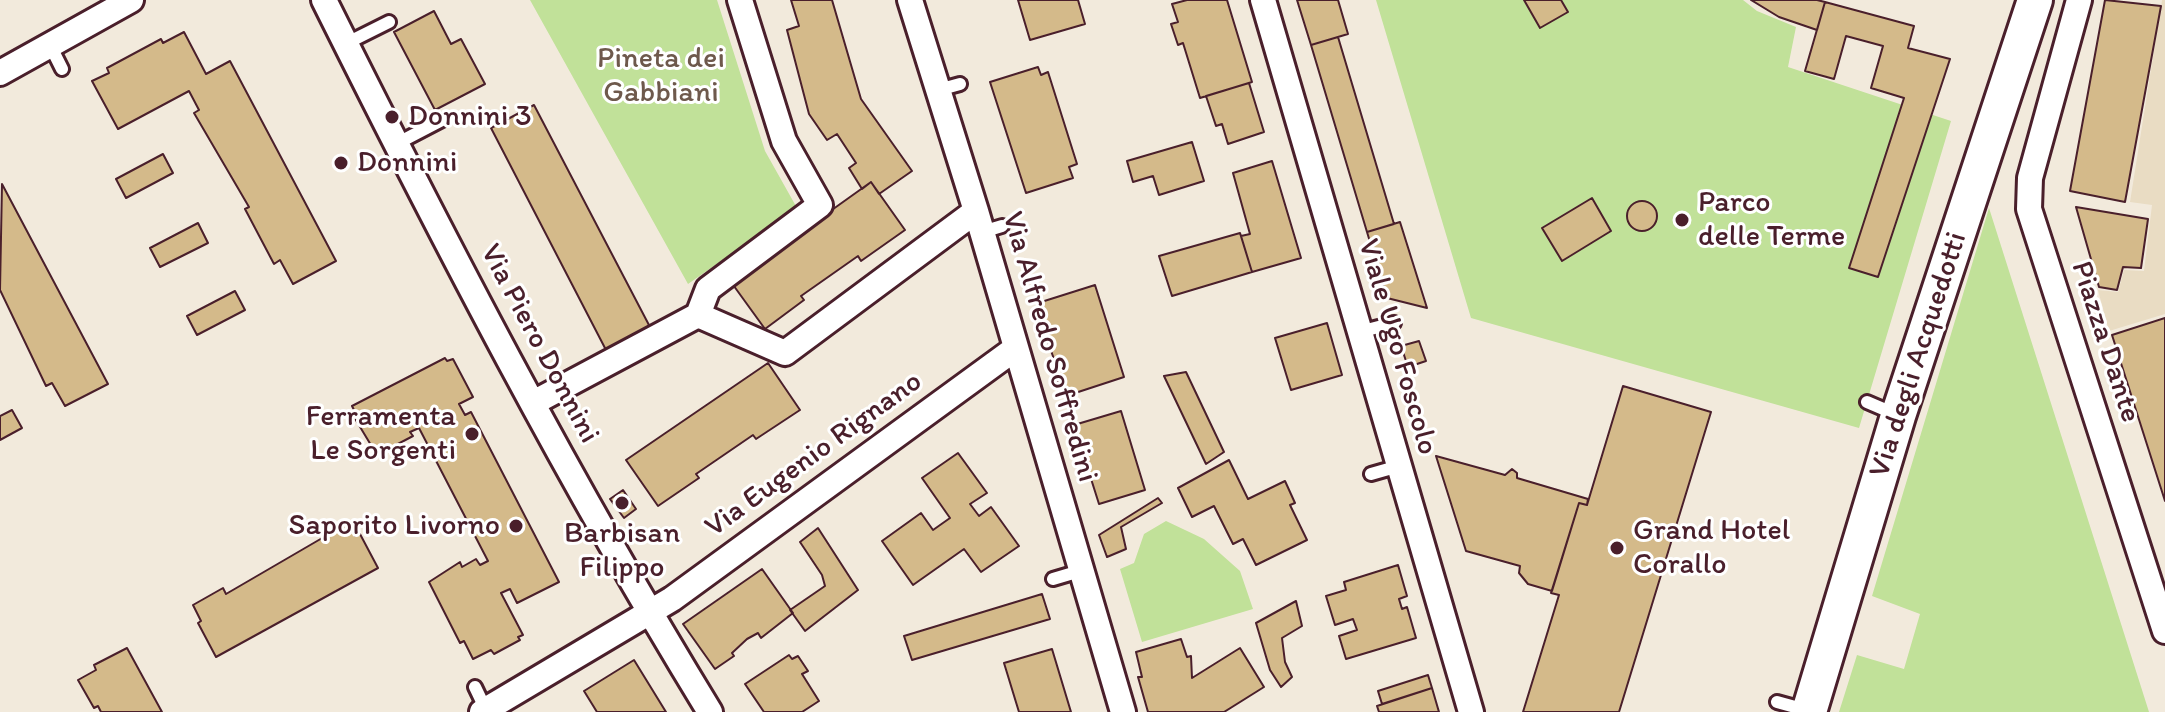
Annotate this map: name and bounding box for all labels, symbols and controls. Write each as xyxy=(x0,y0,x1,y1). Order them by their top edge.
park label: Pineta dei Gabbiani xyxy=(597,41,725,112)
place label: Donnini 3 xyxy=(408,99,532,135)
marker: Donnini 3 xyxy=(383,108,401,126)
place label: Donnini xyxy=(357,145,457,181)
marker: Donnini xyxy=(332,154,350,172)
place label: Parco delle Terme xyxy=(1698,185,1845,256)
street label: Via Alfredo Soffredini xyxy=(993,208,1105,486)
marker: Parco delle Terme xyxy=(1673,211,1691,229)
street label: Via degli Acquedotti xyxy=(1862,228,1976,482)
street label: Viale Ugo Foscolo xyxy=(1349,235,1445,459)
street label: Via Piero Donnini xyxy=(471,238,607,450)
street label: Piazza Dante xyxy=(2062,257,2148,427)
street label: Via Eugenio Rignano xyxy=(698,364,930,546)
place label: Ferramenta Le Sorgenti xyxy=(306,399,456,470)
marker: Ferramenta Le Sorgenti xyxy=(463,425,481,443)
marker: Barbisan Filippo xyxy=(613,494,631,512)
place label: Saporito Livorno xyxy=(289,508,500,544)
place label: Grand Hotel Corallo xyxy=(1633,513,1790,584)
place label: Barbisan Filippo xyxy=(564,516,680,586)
marker: Saporito Livorno xyxy=(507,517,525,535)
marker: Grand Hotel Corallo xyxy=(1608,539,1626,557)

